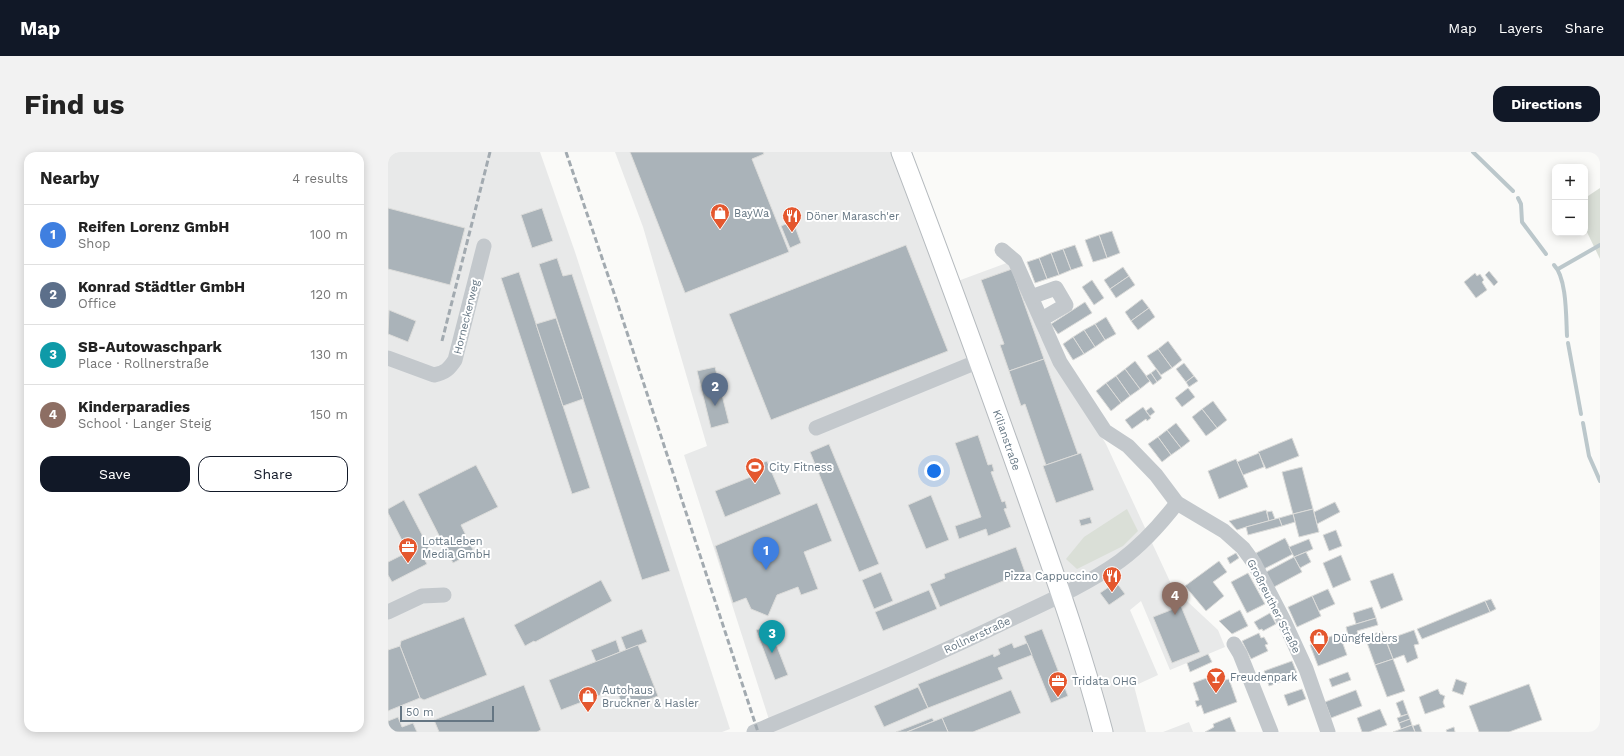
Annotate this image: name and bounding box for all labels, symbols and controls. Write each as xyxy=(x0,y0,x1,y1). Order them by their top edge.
text: Map xyxy=(20,17,60,40)
text: Map xyxy=(1448,20,1477,36)
text: Layers xyxy=(1499,20,1543,36)
text: Share xyxy=(1565,20,1604,36)
button: Directions xyxy=(1493,86,1600,122)
text: Find us xyxy=(24,88,124,121)
map controls xyxy=(1552,164,1588,236)
button: + xyxy=(1552,164,1588,200)
text: Nearby xyxy=(40,168,99,188)
text: 4 results xyxy=(292,171,348,186)
button: − xyxy=(1552,200,1588,236)
shop icon: BayWa xyxy=(709,202,731,230)
restaurant icon: Döner Marasch'er xyxy=(781,205,803,233)
place label: BayWa xyxy=(734,207,769,220)
place label: Döner Marasch'er xyxy=(806,210,900,223)
text: Reifen Lorenz GmbH xyxy=(78,218,229,236)
text: 1 xyxy=(50,227,56,242)
text: 100 m xyxy=(310,227,348,242)
text: Shop xyxy=(78,236,110,251)
text: Konrad Städtler GmbH xyxy=(78,278,245,296)
street label: Horneckerweg xyxy=(451,278,482,356)
text: 2 xyxy=(49,287,57,302)
text: 120 m xyxy=(310,287,348,302)
text: Office xyxy=(78,296,116,311)
text: SB-Autowaschpark xyxy=(78,338,222,356)
text: 3 xyxy=(49,347,57,362)
text: 130 m xyxy=(310,347,348,362)
text: Place · Rollnerstraße xyxy=(78,356,209,371)
pin: 2 xyxy=(702,373,728,406)
text: Kinderparadies xyxy=(78,398,190,416)
text: 4 xyxy=(49,407,57,422)
text: 150 m xyxy=(310,407,348,422)
street label: Kilianstraße xyxy=(990,408,1023,472)
text: School · Langer Steig xyxy=(78,416,211,431)
button: Save xyxy=(40,456,190,492)
button: Share xyxy=(198,456,348,492)
sports icon: City Fitness xyxy=(744,456,766,484)
place label: City Fitness xyxy=(769,461,832,474)
your location xyxy=(924,461,944,481)
place label: LottaLeben Media GmbH xyxy=(422,535,491,561)
office icon: LottaLeben Media GmbH xyxy=(397,536,419,564)
pin: 1 xyxy=(753,537,779,570)
street label: Großreuther Straße xyxy=(1244,557,1303,656)
restaurant icon: Pizza Cappuccino xyxy=(1101,565,1123,593)
place label: Pizza Cappuccino xyxy=(1004,570,1098,583)
pin: 4 xyxy=(1162,582,1188,615)
street label: Rollnerstraße xyxy=(942,614,1013,657)
pin: 3 xyxy=(759,620,785,653)
shop icon: Düngfelders xyxy=(1308,627,1330,655)
place label: Düngfelders xyxy=(1333,632,1398,645)
bar icon: Freudenpark xyxy=(1205,666,1227,694)
office icon: Tridata OHG xyxy=(1047,670,1069,698)
place label: Freudenpark xyxy=(1230,671,1298,684)
place label: Tridata OHG xyxy=(1072,675,1137,688)
place label: Autohaus Bruckner & Hasler xyxy=(602,684,699,710)
shop icon: Autohaus Bruckner & Hasler xyxy=(577,685,599,713)
scale bar xyxy=(400,704,494,723)
text: 50 m xyxy=(406,706,433,719)

